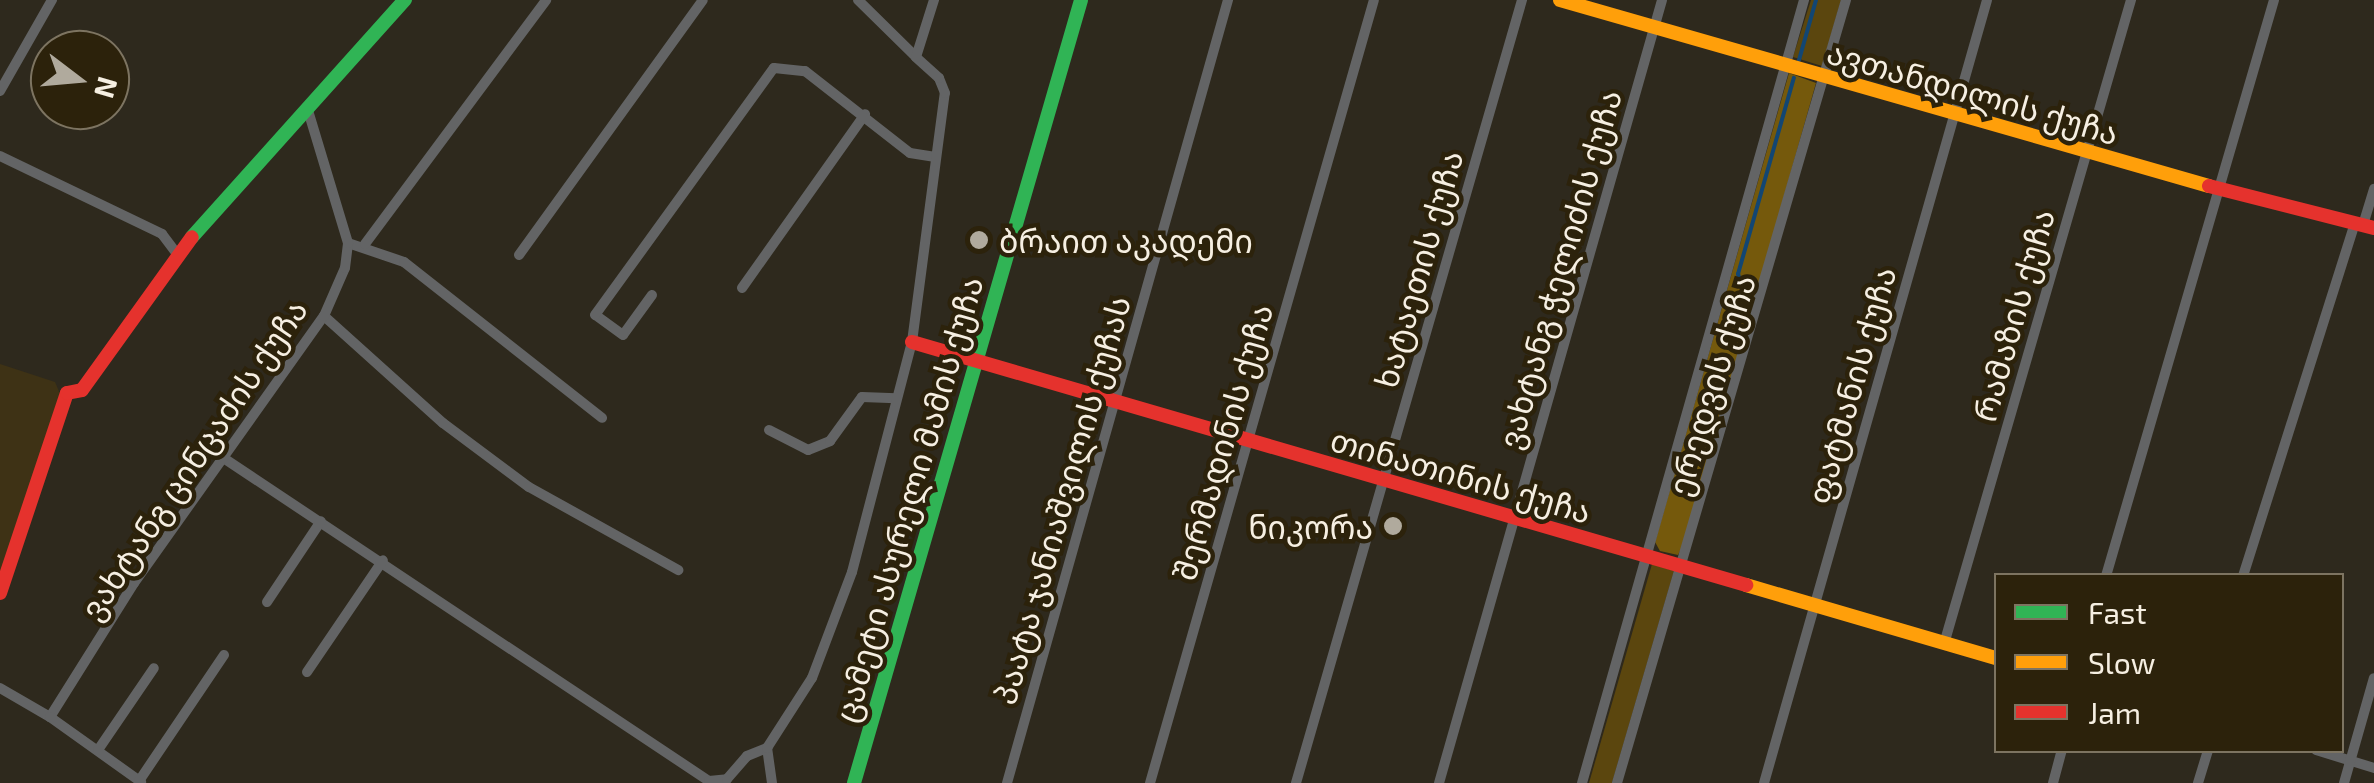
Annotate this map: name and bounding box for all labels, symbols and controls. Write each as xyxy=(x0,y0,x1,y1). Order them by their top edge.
north arrow xyxy=(30,30,130,130)
street label: ავთანდილის ქუჩა xyxy=(1823,32,2123,152)
text: N xyxy=(88,73,126,102)
street label: ვახტანგ ჭელიძის ქუჩა xyxy=(1489,85,1629,453)
street label: ხატაეთის ქუჩა xyxy=(1366,146,1470,392)
street label: რამაზის ქუჩა xyxy=(1964,204,2062,426)
place label: ბრაით აკადემი xyxy=(999,221,1253,259)
marker: ბრაით აკადემი xyxy=(968,229,990,251)
street label: ფატმანის ქუჩა xyxy=(1799,262,1903,508)
street label: ერედვის ქუჩა xyxy=(1659,270,1763,500)
street label: ცამეტი ასურელი მამის ქუჩა xyxy=(826,272,990,726)
street label: პაატა ჯანიაშვილის ქუჩას xyxy=(984,291,1138,709)
street label: ვახტანგ ცინცაძის ქუჩა xyxy=(71,292,315,626)
street label: შერმადინის ქუჩა xyxy=(1164,299,1280,585)
street label: თინათინის ქუჩა xyxy=(1326,419,1596,531)
place label: ნიკორა xyxy=(1248,507,1373,545)
marker: ნიკორა xyxy=(1382,515,1404,537)
legend xyxy=(1994,573,2344,753)
text: Fast xyxy=(2088,594,2147,630)
text: Slow xyxy=(2088,644,2155,680)
text: Jam xyxy=(2088,694,2141,730)

